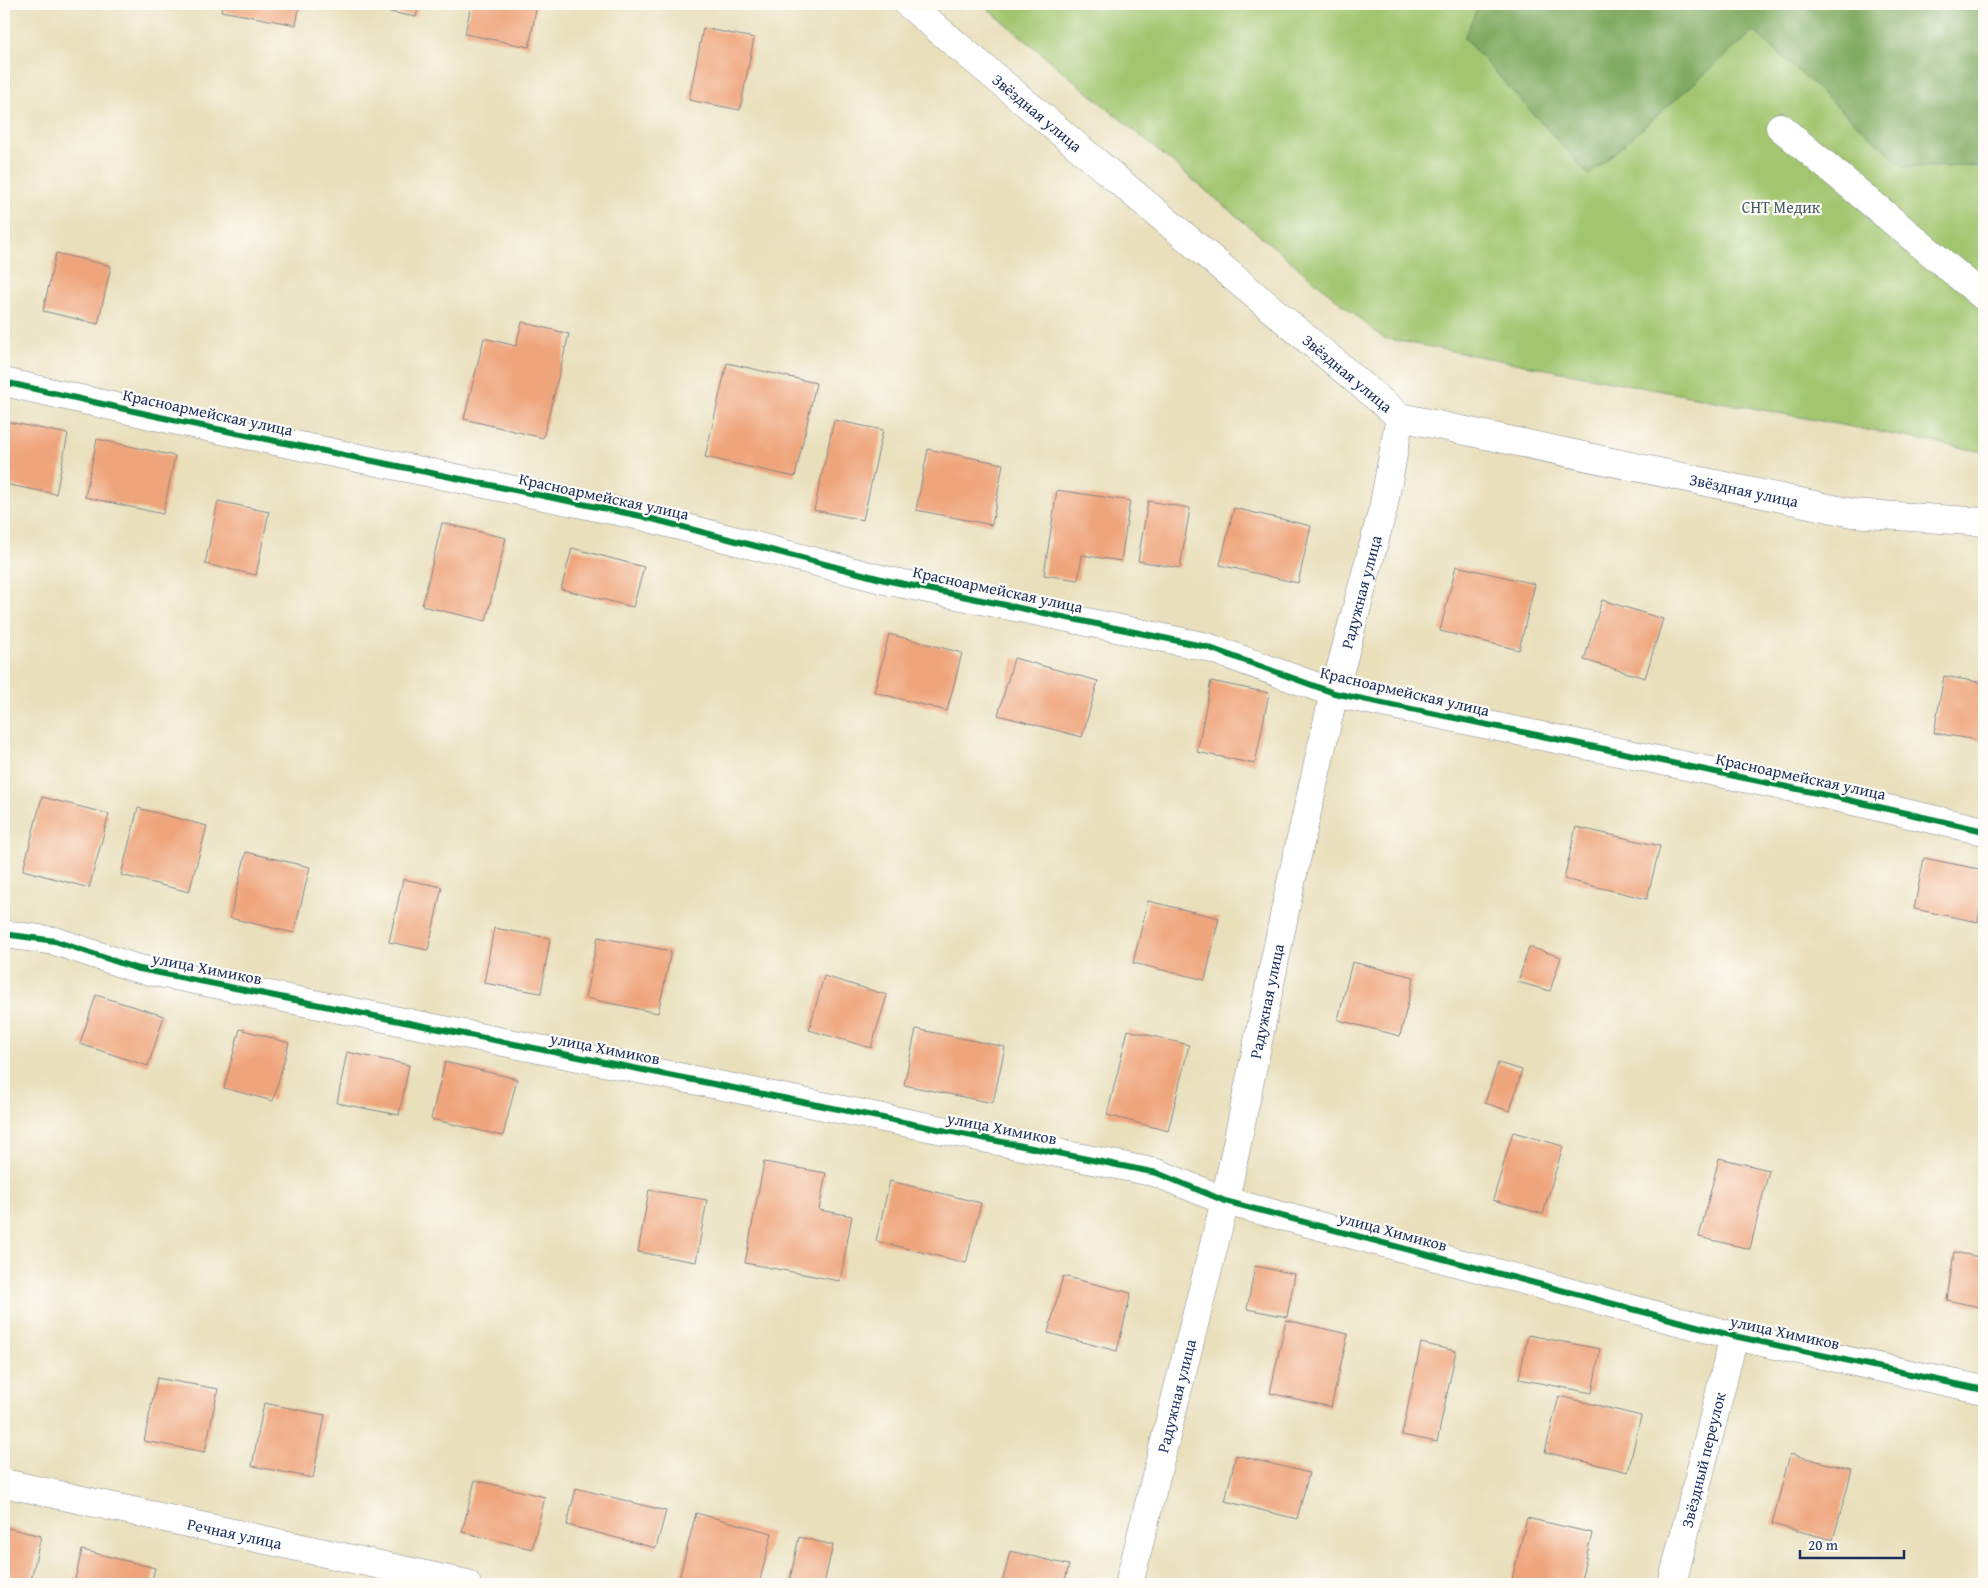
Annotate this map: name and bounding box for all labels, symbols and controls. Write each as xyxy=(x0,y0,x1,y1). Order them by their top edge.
street label: Звёздная улица xyxy=(987,68,1088,158)
park label: СНТ Медик xyxy=(1742,195,1821,219)
street label: Звёздная улица xyxy=(1297,328,1398,418)
street label: Красноармейская улица xyxy=(121,382,296,442)
street label: Красноармейская улица xyxy=(517,466,692,526)
street label: Звёздная улица xyxy=(1687,467,1801,513)
street label: Радужная улица xyxy=(1334,532,1388,651)
street label: Красноармейская улица xyxy=(911,559,1086,619)
street label: Красноармейская улица xyxy=(1318,660,1492,722)
street label: Красноармейская улица xyxy=(1714,746,1889,806)
street label: Радужная улица xyxy=(1243,941,1290,1061)
street label: улица Химиков xyxy=(149,945,264,990)
street label: улица Химиков xyxy=(547,1025,662,1070)
street label: улица Химиков xyxy=(944,1105,1059,1150)
street label: улица Химиков xyxy=(1335,1205,1450,1257)
street label: улица Химиков xyxy=(1727,1308,1842,1355)
street label: Радужная улица xyxy=(1150,1336,1202,1455)
street label: Звёздный переулок xyxy=(1675,1389,1732,1530)
street label: Речная улица xyxy=(185,1511,285,1555)
scale bar xyxy=(1800,1528,1904,1560)
text: 20 m xyxy=(1808,1534,1839,1555)

